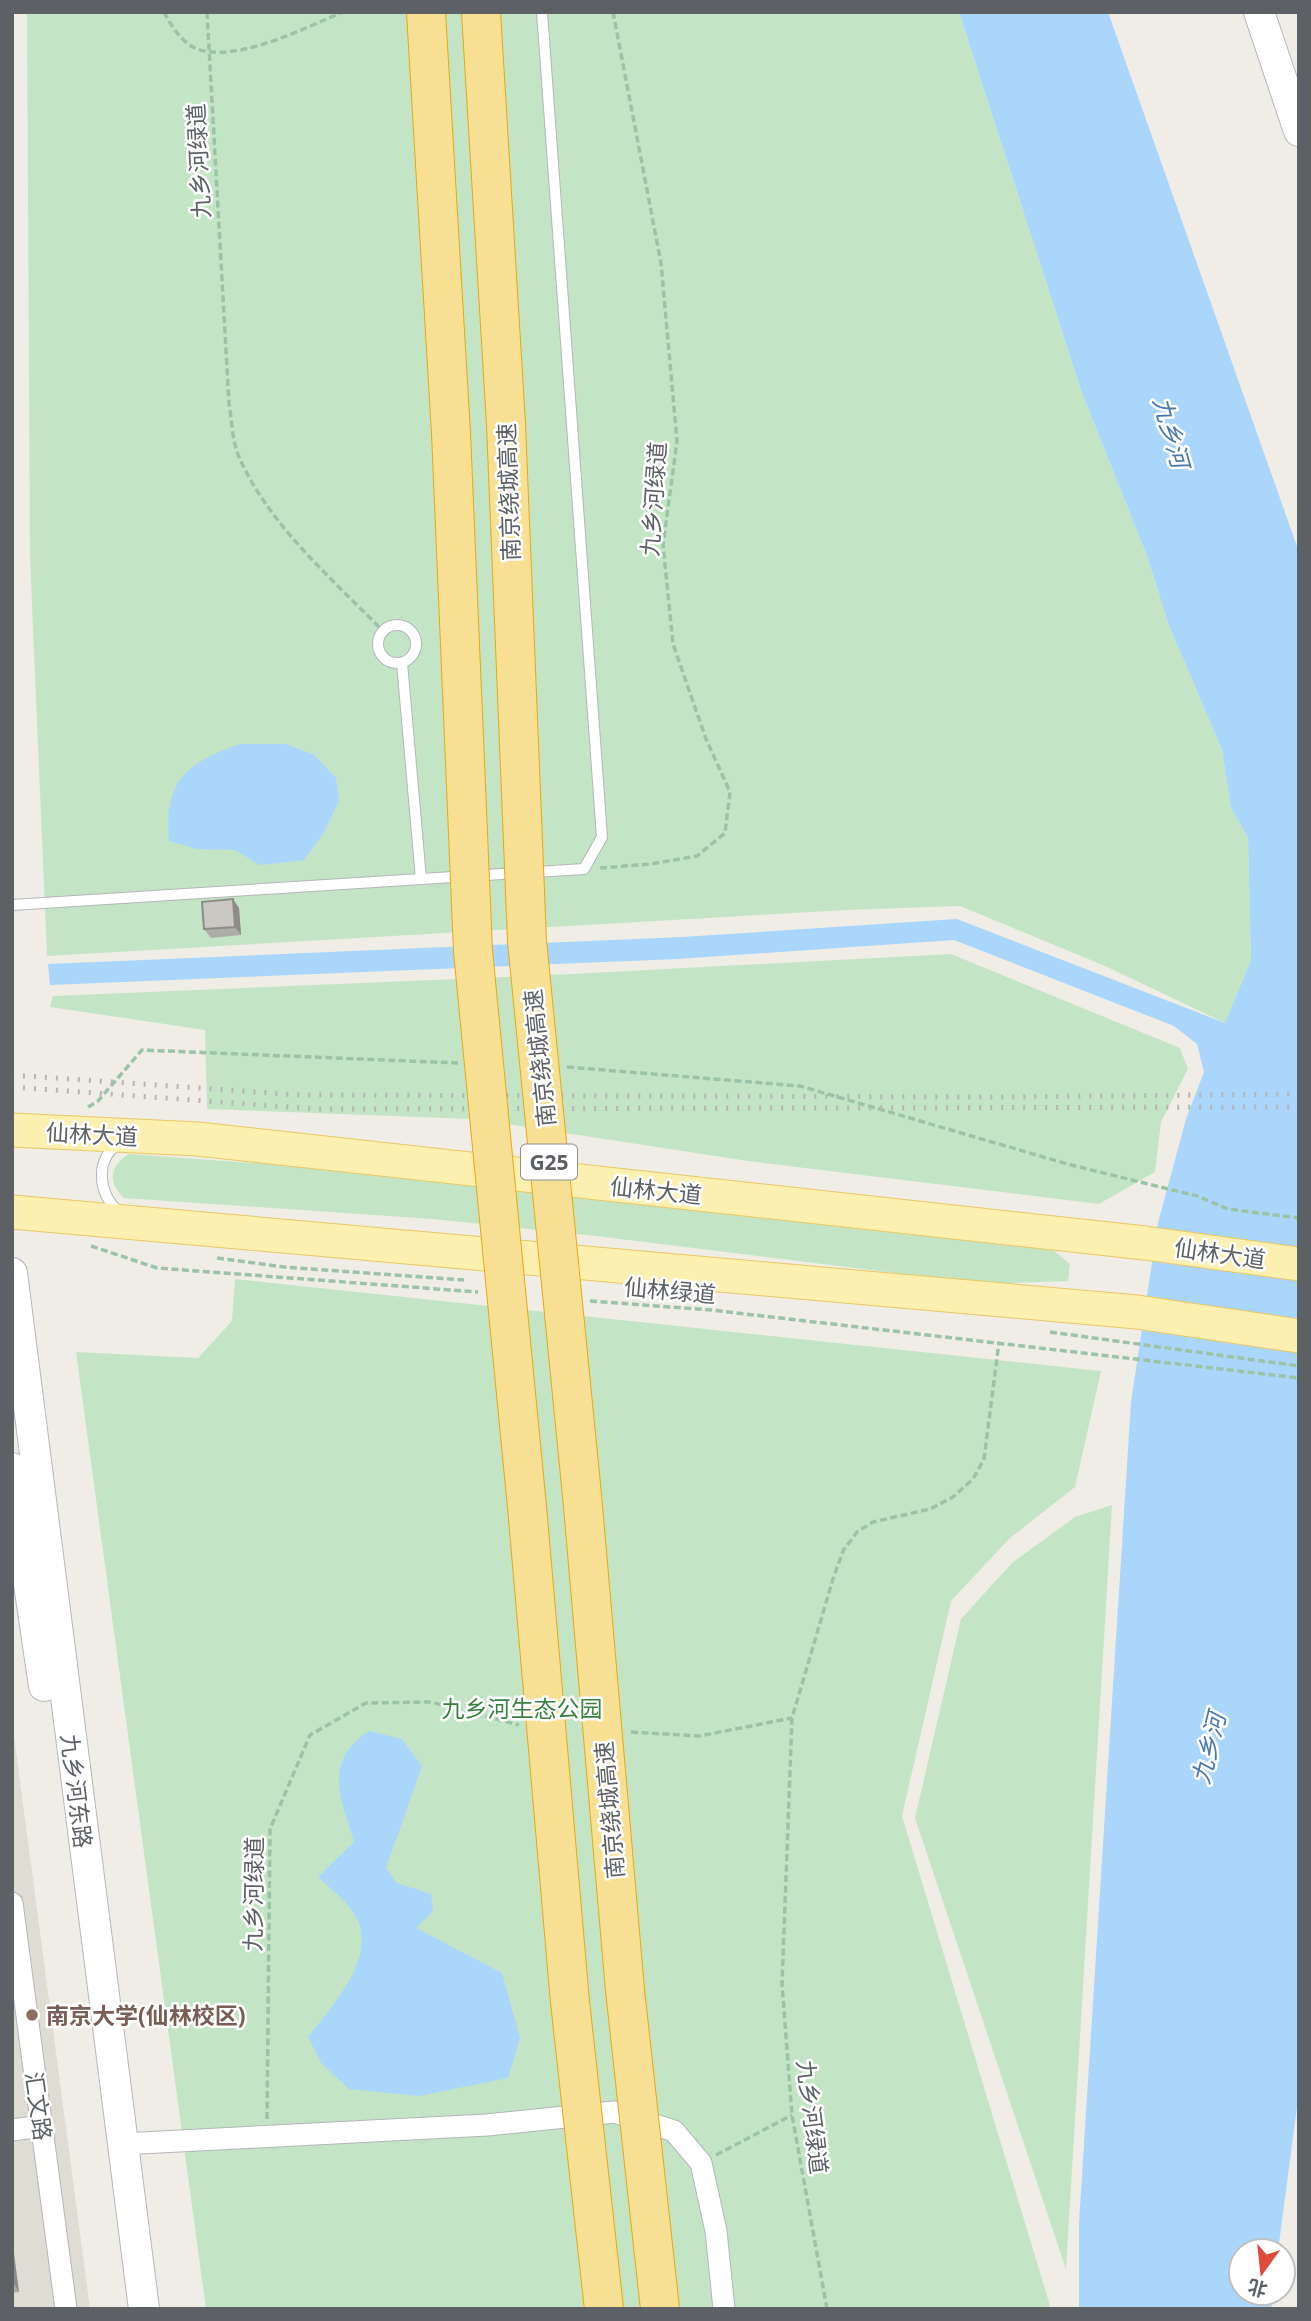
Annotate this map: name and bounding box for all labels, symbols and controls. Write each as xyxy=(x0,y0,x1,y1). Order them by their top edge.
street label: 九乡河绿道 xyxy=(179,103,217,219)
water label: 九乡河 xyxy=(1146,393,1199,475)
street label: 南京绕城高速 xyxy=(490,422,526,562)
street label: 九乡河绿道 xyxy=(633,441,673,557)
street label: 南京绕城高速 xyxy=(516,988,562,1128)
street label: 仙林大道 xyxy=(45,1116,139,1152)
road number: G25 xyxy=(521,1144,577,1180)
street label: 仙林大道 xyxy=(609,1169,703,1211)
street label: 仙林大道 xyxy=(1172,1231,1268,1275)
street label: 仙林绿道 xyxy=(623,1270,717,1310)
park label: 九乡河生态公园 xyxy=(442,1692,603,1724)
water label: 九乡河 xyxy=(1183,1705,1234,1787)
street label: 九乡河东路 xyxy=(54,1732,100,1850)
street label: 南京绕城高速 xyxy=(587,1740,631,1880)
street label: 九乡河绿道 xyxy=(236,1836,270,1952)
place label: 南京大学(仙林校区) xyxy=(46,1999,246,2031)
marker: 南京大学(仙林校区) xyxy=(24,2007,40,2023)
street label: 九乡河绿道 xyxy=(790,2058,836,2176)
street label: 汇文路 xyxy=(18,2070,60,2142)
north arrow xyxy=(1227,2237,1297,2307)
text: 北 xyxy=(1245,2273,1270,2303)

